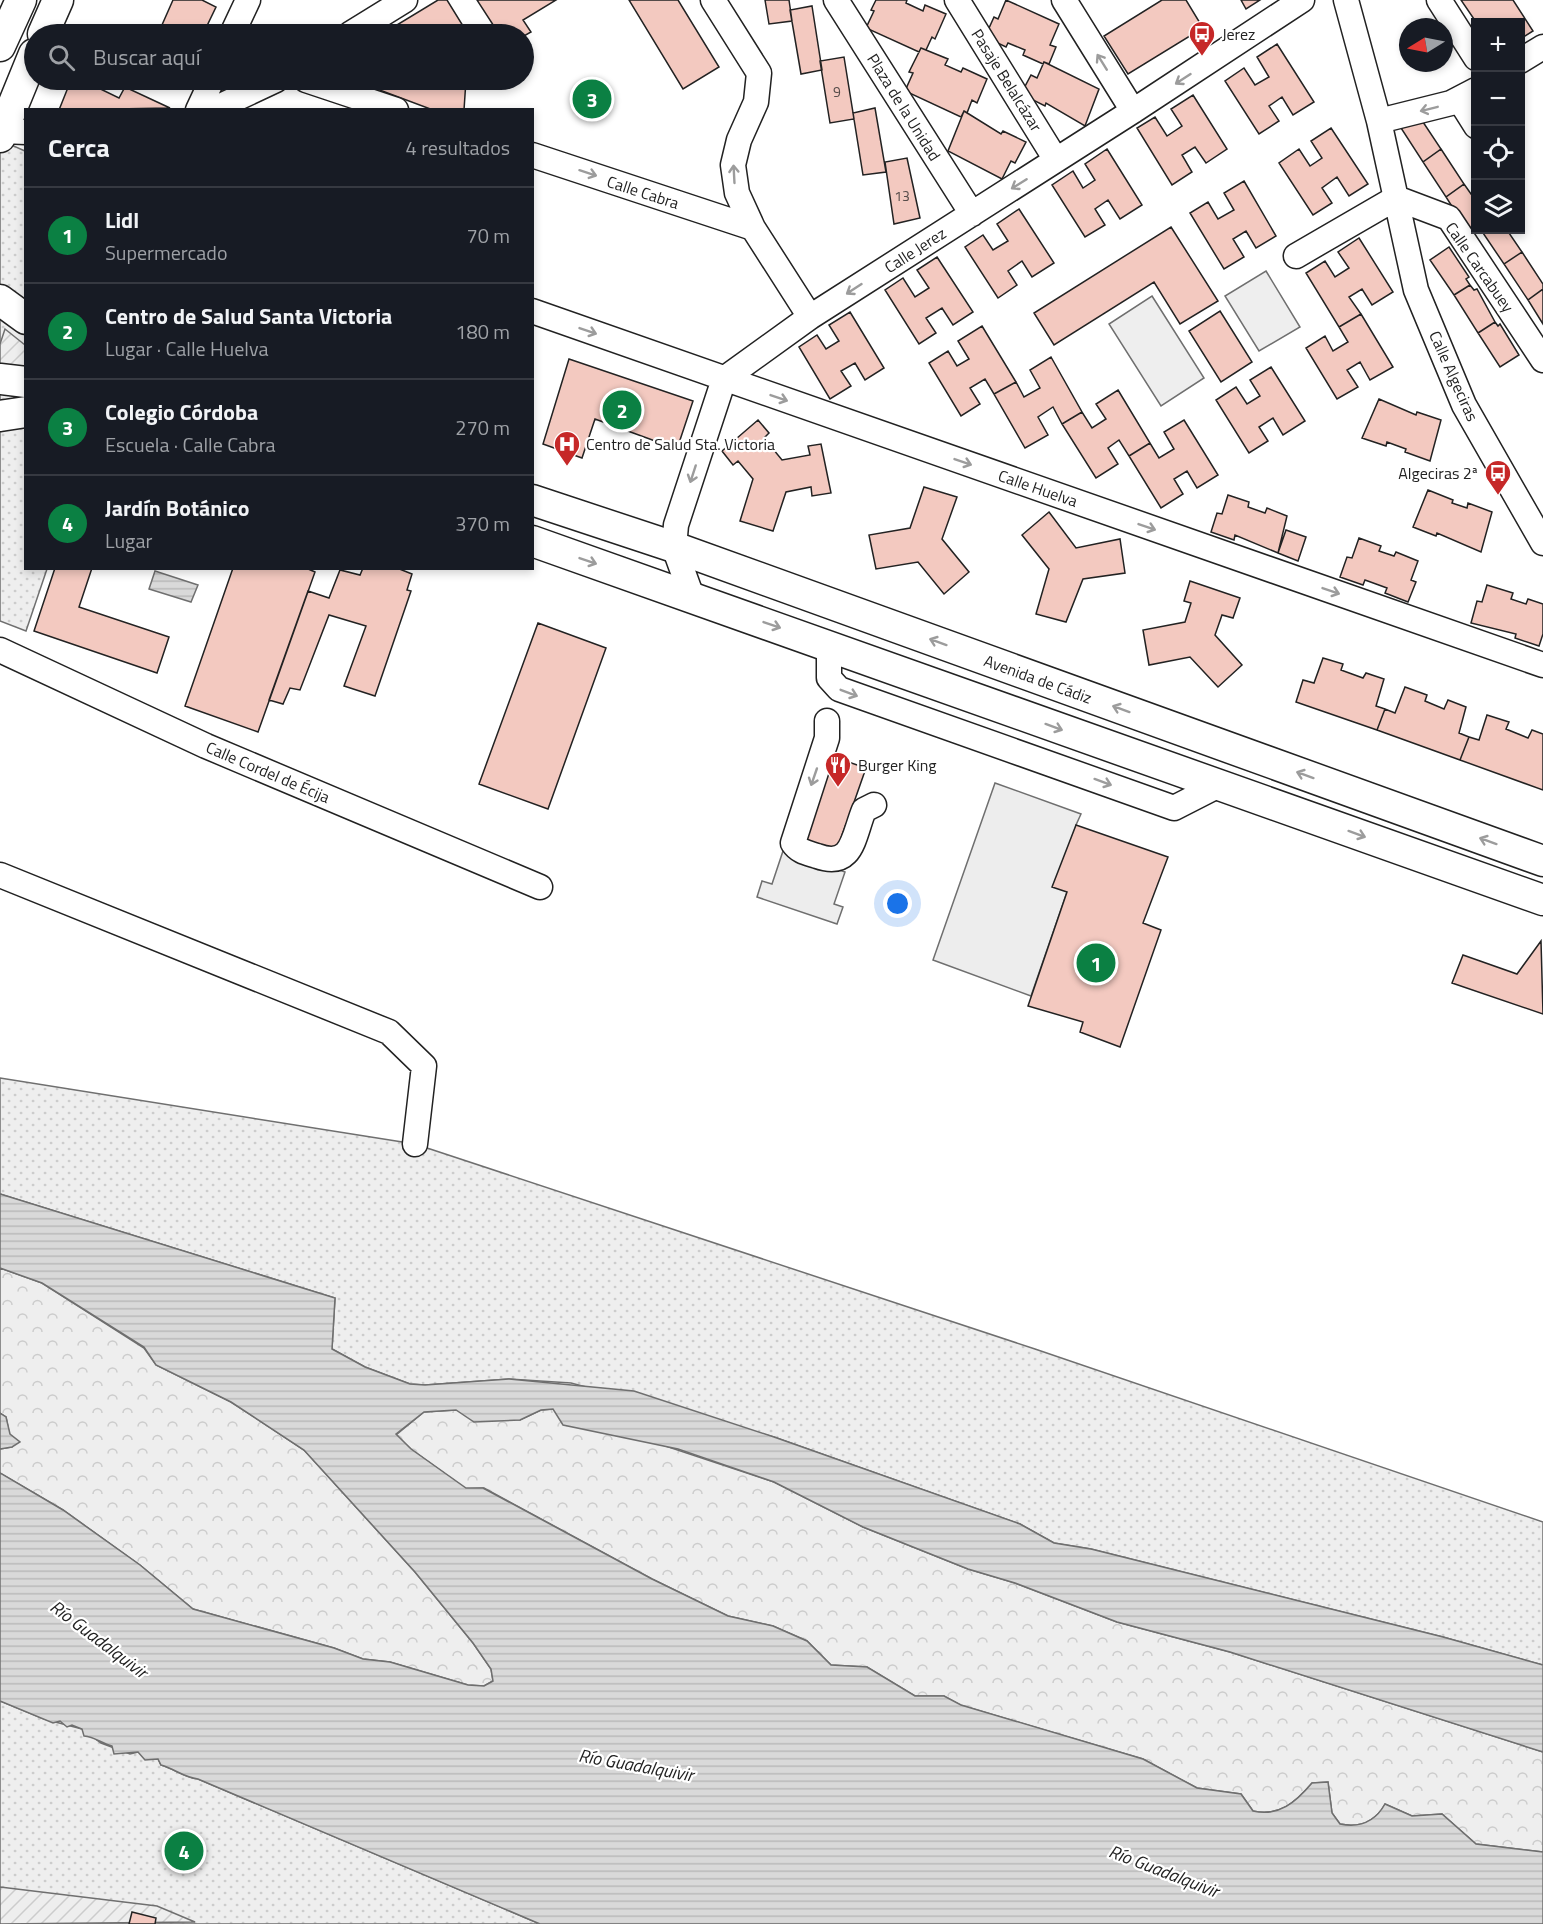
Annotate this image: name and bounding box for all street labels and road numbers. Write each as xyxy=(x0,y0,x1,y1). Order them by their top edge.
street label: Pasaje Belalcázar xyxy=(966,24,1048,136)
street label: Plaza de la Unidad xyxy=(861,49,947,165)
street label: Calle Cabra xyxy=(604,169,682,215)
street label: Calle Carcabuey xyxy=(1440,217,1520,317)
street label: Calle Jerez xyxy=(879,221,951,279)
street label: Calle Algeciras xyxy=(1423,327,1485,425)
street label: Calle Huelva xyxy=(995,463,1081,513)
street label: Avenida de Cádiz xyxy=(981,648,1095,710)
street label: Calle Cordel de Écija xyxy=(202,735,334,809)

